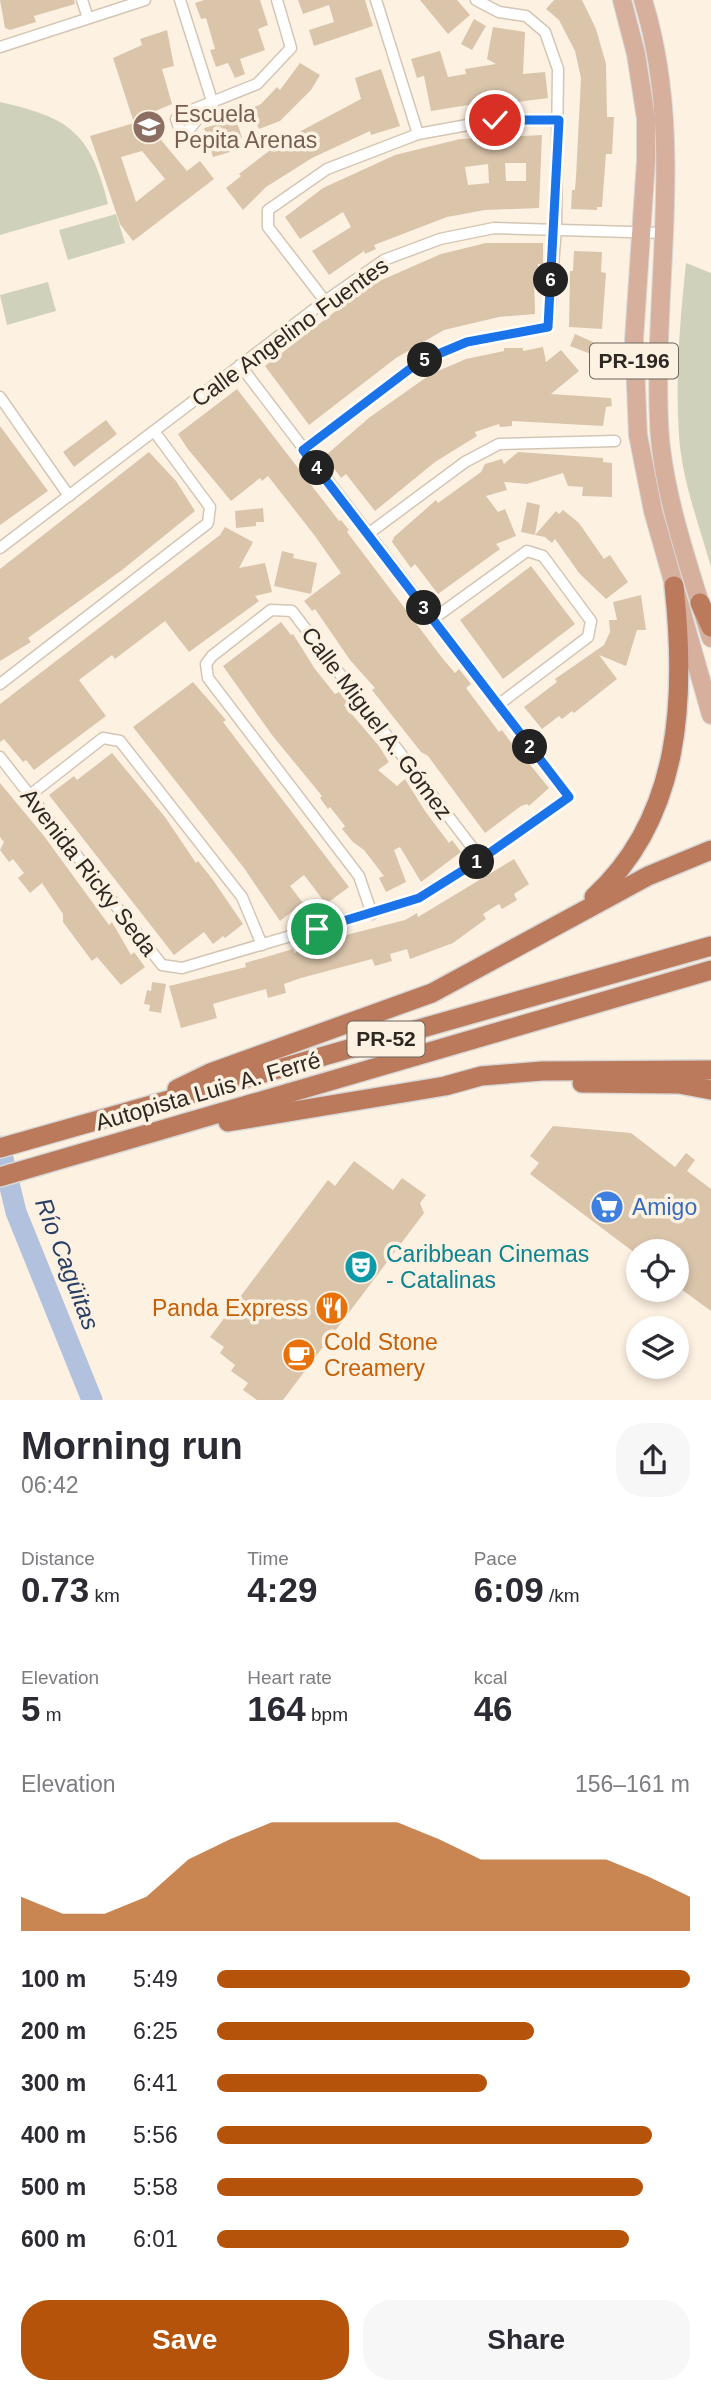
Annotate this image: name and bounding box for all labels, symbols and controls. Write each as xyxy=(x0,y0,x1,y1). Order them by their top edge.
pin xyxy=(465,90,525,150)
place label: Escuela Pepita Arenas xyxy=(174,101,317,153)
icon: check xyxy=(476,101,514,139)
school or university icon: Escuela Pepita Arenas xyxy=(130,108,168,146)
street label: Calle Angelino Fuentes xyxy=(187,252,393,412)
pin: 6 xyxy=(534,262,568,298)
text: 6 xyxy=(545,269,556,290)
pin: 5 xyxy=(408,342,442,378)
road number: PR-196 xyxy=(590,344,678,378)
text: 5 xyxy=(419,349,430,370)
pin: 4 xyxy=(300,450,334,486)
text: 4 xyxy=(311,457,322,478)
pin: 3 xyxy=(406,590,442,626)
text: 3 xyxy=(418,597,429,618)
street label: Calle Miguel A. Gómez xyxy=(296,622,458,824)
pin: 2 xyxy=(512,730,548,764)
text: 2 xyxy=(524,736,535,757)
street label: Avenida Ricky Seda xyxy=(16,783,163,961)
pin: 1 xyxy=(460,844,494,880)
text: 1 xyxy=(471,851,482,872)
pin xyxy=(287,899,347,959)
icon: arrive xyxy=(298,910,336,948)
road number: PR-52 xyxy=(348,1021,424,1056)
street label: Autopista Luis A. Ferré xyxy=(93,1046,323,1136)
supermarket icon: Amigo xyxy=(588,1188,626,1226)
water label: Río Cagüitas xyxy=(30,1194,105,1333)
place label: Amigo xyxy=(632,1194,697,1220)
map controls xyxy=(626,1239,689,1379)
button: locate xyxy=(626,1239,689,1302)
place label: Caribbean Cinemas - Catalinas xyxy=(386,1241,589,1293)
theatre icon: Caribbean Cinemas - Catalinas xyxy=(342,1248,380,1286)
restaurant icon: Panda Express xyxy=(313,1289,351,1327)
place label: Panda Express xyxy=(152,1295,308,1321)
button: layers xyxy=(626,1316,689,1379)
place label: Cold Stone Creamery xyxy=(324,1329,438,1381)
cafe icon: Cold Stone Creamery xyxy=(280,1336,318,1374)
button: share xyxy=(616,1423,690,1497)
text: Morning run xyxy=(21,1425,243,1467)
text: 06:42 xyxy=(21,1472,79,1498)
text: Distance xyxy=(21,1548,95,1569)
text: Time xyxy=(247,1548,289,1569)
text: Pace xyxy=(474,1548,517,1569)
text: 0.73 xyxy=(21,1570,89,1609)
text: 4:29 xyxy=(247,1570,317,1609)
text: 6:09 xyxy=(474,1570,544,1609)
text: km xyxy=(89,1585,120,1606)
text: /km xyxy=(544,1585,580,1606)
text: Elevation xyxy=(21,1667,99,1688)
text: Heart rate xyxy=(247,1667,332,1688)
text: kcal xyxy=(474,1667,507,1688)
text: 5 xyxy=(21,1689,40,1728)
text: 164 xyxy=(247,1689,306,1728)
text: 46 xyxy=(474,1689,513,1728)
text: m xyxy=(40,1704,62,1725)
text: bpm xyxy=(306,1704,348,1725)
text: Elevation xyxy=(21,1771,116,1797)
text: 156–161 m xyxy=(575,1771,690,1797)
text: 100 m xyxy=(21,1966,86,1992)
text: 5:49 xyxy=(133,1966,178,1992)
text: 200 m xyxy=(21,2018,86,2044)
text: 6:25 xyxy=(133,2018,178,2044)
text: 300 m xyxy=(21,2070,86,2096)
text: 6:41 xyxy=(133,2070,178,2096)
text: 400 m xyxy=(21,2122,86,2148)
text: 5:56 xyxy=(133,2122,178,2148)
text: 500 m xyxy=(21,2174,86,2200)
text: 5:58 xyxy=(133,2174,178,2200)
text: 600 m xyxy=(21,2226,86,2252)
text: 6:01 xyxy=(133,2226,178,2252)
button: Save xyxy=(21,2300,349,2380)
button: Share xyxy=(363,2300,690,2380)

